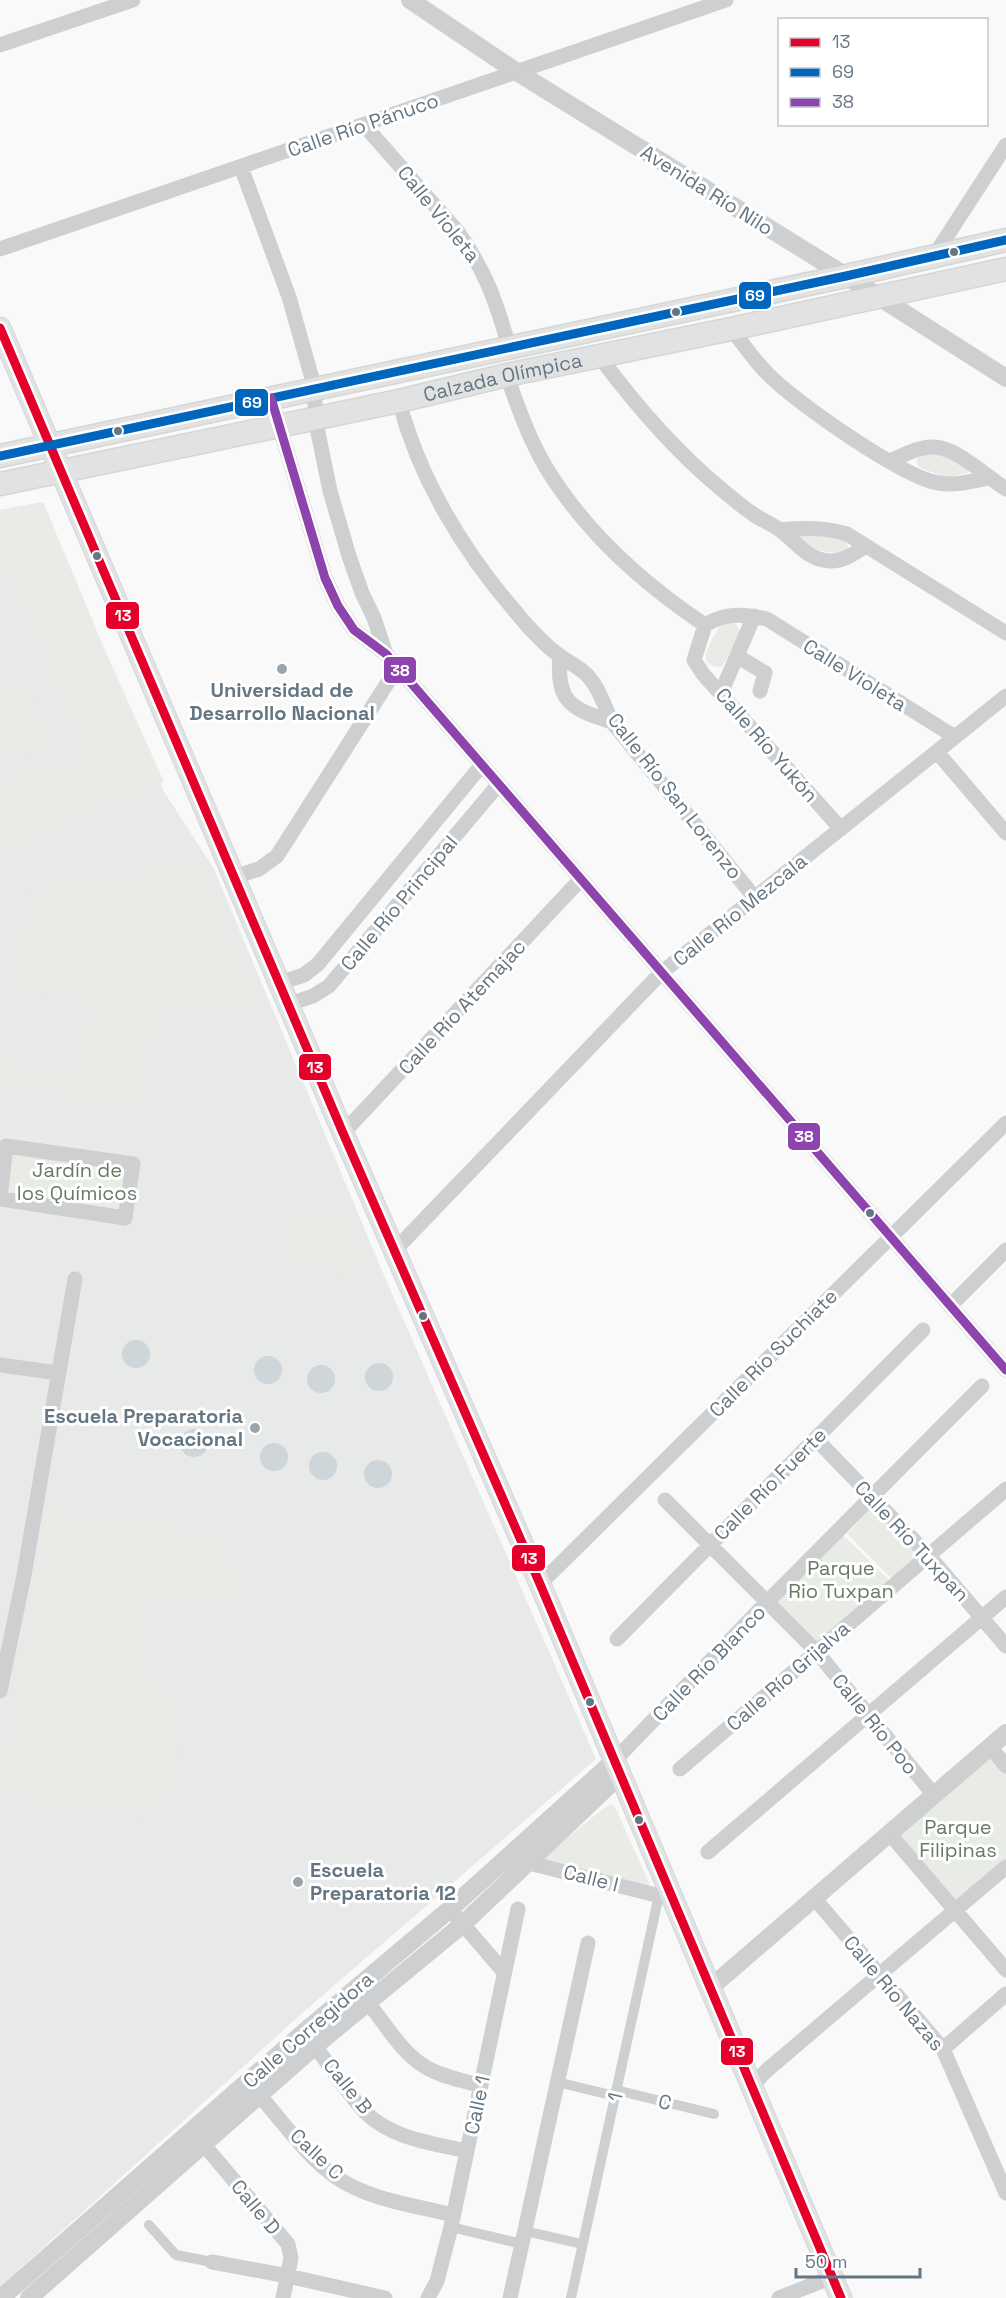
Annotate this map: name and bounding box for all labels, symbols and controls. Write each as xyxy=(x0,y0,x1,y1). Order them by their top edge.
legend xyxy=(778,18,988,126)
text: 13 xyxy=(832,30,850,53)
text: 69 xyxy=(832,60,854,83)
street label: Calle Río Pánuco xyxy=(284,87,442,163)
text: 38 xyxy=(832,90,854,113)
street label: Avenida Río Nilo xyxy=(636,139,778,241)
street label: Calle Violeta xyxy=(392,160,486,268)
unlabelled marker xyxy=(948,246,960,258)
line badge: 69 xyxy=(738,281,772,310)
text: 69 xyxy=(745,285,765,306)
unlabelled marker xyxy=(670,306,682,318)
street label: Calzada Olímpica xyxy=(421,347,584,408)
line badge: 69 xyxy=(234,388,269,417)
text: 69 xyxy=(242,392,262,413)
unlabelled marker xyxy=(112,425,124,437)
unlabelled marker xyxy=(91,550,103,562)
line badge: 13 xyxy=(105,601,140,630)
text: 13 xyxy=(115,605,132,626)
street label: Calle Violeta xyxy=(798,633,912,717)
line badge: 38 xyxy=(383,656,417,684)
text: 38 xyxy=(390,660,410,681)
marker: Universidad de Desarrollo Nacional xyxy=(275,662,289,676)
place label: Universidad de Desarrollo Nacional xyxy=(189,677,375,726)
street label: Calle Río Yukón xyxy=(710,682,824,808)
street label: Calle Río San Lorenzo xyxy=(602,708,748,884)
street label: Calle Río Principal xyxy=(335,830,463,976)
street label: Calle Río Mezcala xyxy=(668,848,812,972)
street label: Calle Río Atemajac xyxy=(393,934,531,1080)
line badge: 13 xyxy=(298,1053,332,1081)
text: 13 xyxy=(307,1057,324,1078)
line badge: 38 xyxy=(787,1122,821,1151)
text: 38 xyxy=(794,1126,814,1147)
park label: Jardín de los Químicos xyxy=(17,1157,137,1206)
unlabelled marker xyxy=(864,1207,876,1219)
street label: Calle Río Suchiate xyxy=(703,1283,843,1423)
unlabelled marker xyxy=(417,1310,429,1322)
place label: Escuela Preparatoria Vocacional xyxy=(44,1403,243,1452)
marker: Escuela Preparatoria Vocacional xyxy=(248,1421,262,1435)
street label: Calle Río Fuerte xyxy=(708,1422,832,1546)
street label: Calle Río Tuxpan xyxy=(849,1475,975,1607)
line badge: 13 xyxy=(511,1544,546,1572)
text: 13 xyxy=(521,1548,538,1569)
park label: Parque Rio Tuxpan xyxy=(788,1555,894,1604)
street label: Calle Río Blanco xyxy=(647,1599,771,1727)
street label: Calle Río Grijalva xyxy=(721,1615,855,1737)
street label: Calle Río Poo xyxy=(826,1668,924,1780)
unlabelled marker xyxy=(584,1696,596,1708)
unlabelled marker xyxy=(633,1814,645,1826)
park label: Parque Filipinas xyxy=(919,1814,997,1863)
place label: Escuela Preparatoria 12 xyxy=(310,1857,456,1906)
street label: Calle I xyxy=(561,1859,621,1897)
marker: Escuela Preparatoria 12 xyxy=(291,1875,305,1889)
street label: Calle Río Nazas xyxy=(838,1930,950,2056)
street label: Calle Corregidora xyxy=(237,1966,379,2094)
line badge: 13 xyxy=(720,2037,754,2066)
text: 13 xyxy=(729,2041,746,2062)
street label: Calle B xyxy=(318,2053,378,2119)
street label: Calle 1 xyxy=(458,2073,496,2137)
street label: C xyxy=(656,2088,674,2116)
street label: 1 xyxy=(601,2090,629,2104)
street label: Calle C xyxy=(285,2123,349,2185)
street label: Calle D xyxy=(225,2174,287,2240)
scale bar xyxy=(796,2241,920,2279)
text: 50 m xyxy=(805,2250,847,2273)

